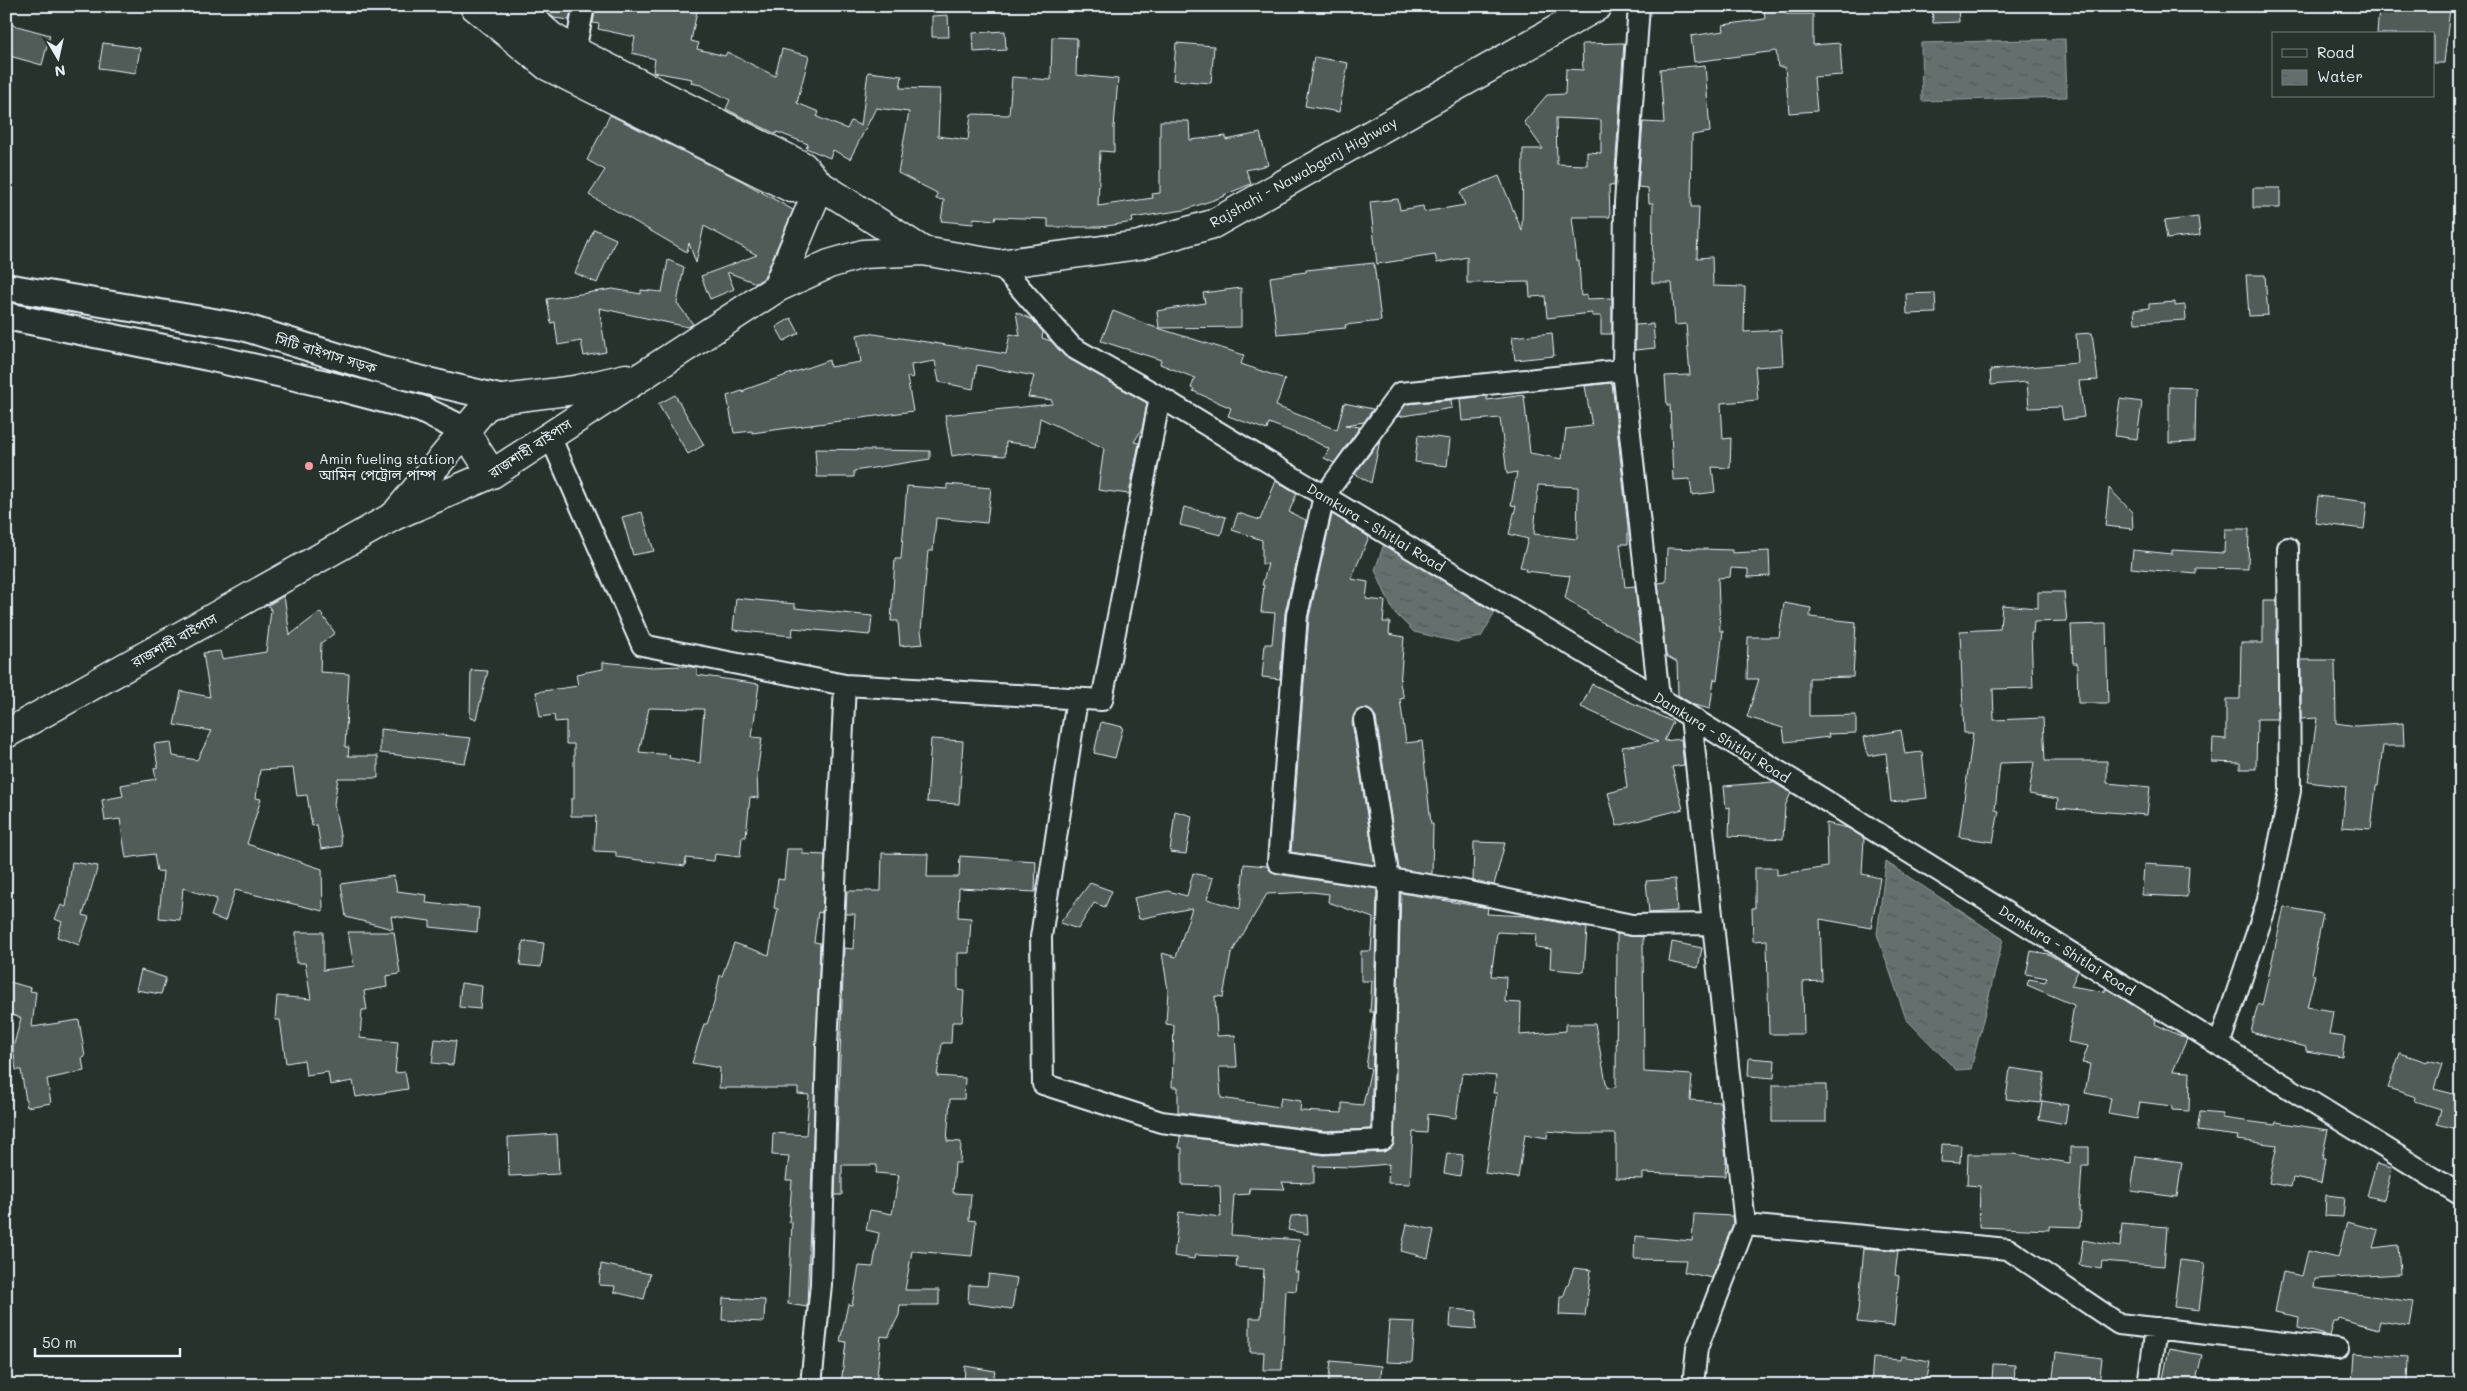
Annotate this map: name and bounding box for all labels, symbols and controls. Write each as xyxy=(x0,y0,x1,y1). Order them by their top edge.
north arrow xyxy=(32,32,82,82)
legend xyxy=(2272,32,2434,98)
text: Road xyxy=(2317,42,2354,62)
text: N xyxy=(53,61,67,82)
text: Water xyxy=(2317,66,2363,86)
street label: Rajshahi - Nawabganj Highway xyxy=(1206,112,1400,232)
street label: সিটি বাইপাস সড়ক xyxy=(272,328,380,378)
street label: রাজশাহী বাইপাস xyxy=(484,414,575,482)
place label: Amin fueling station আমিন পেট্রোল পাম্প xyxy=(318,449,454,484)
marker: Amin fueling station আমিন পেট্রোল পাম্প xyxy=(303,460,315,472)
street label: Damkura - Shitlai Road xyxy=(1304,478,1448,576)
street label: রাজশাহী বাইপাস xyxy=(127,609,220,672)
street label: Damkura - Shitlai Road xyxy=(1650,687,1794,787)
street label: Damkura - Shitlai Road xyxy=(1995,900,2139,1000)
scale bar xyxy=(35,1326,180,1358)
text: 50 m xyxy=(42,1332,77,1352)

